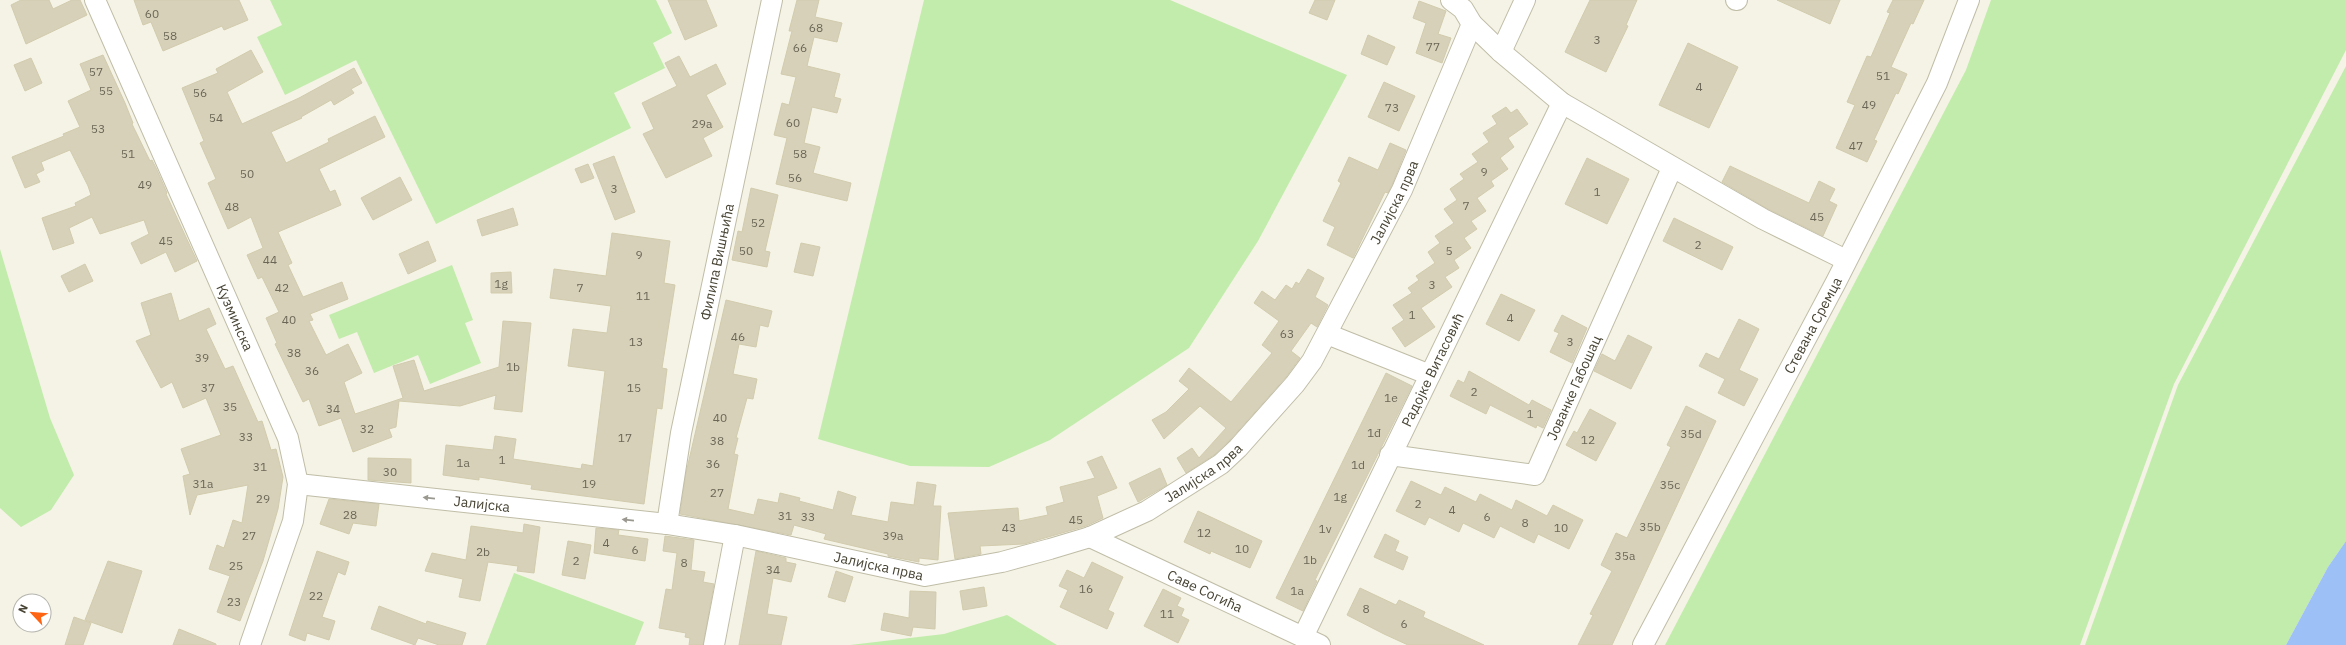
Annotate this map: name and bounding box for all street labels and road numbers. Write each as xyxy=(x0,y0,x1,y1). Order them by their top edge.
street label: Јалијска прва xyxy=(1366,157,1423,247)
street label: Филипа Вишњића xyxy=(696,201,738,322)
street label: Стевана Сремца xyxy=(1780,273,1846,377)
street label: Кузминска xyxy=(212,281,258,354)
street label: Радојке Витасовић xyxy=(1397,310,1468,430)
street label: Јованке Габошац xyxy=(1543,332,1605,443)
street label: Јалијска прва xyxy=(1161,439,1247,506)
street label: Јалијска xyxy=(453,492,511,516)
street label: Јалијска прва xyxy=(832,548,926,585)
street label: Саве Согића xyxy=(1164,566,1246,617)

